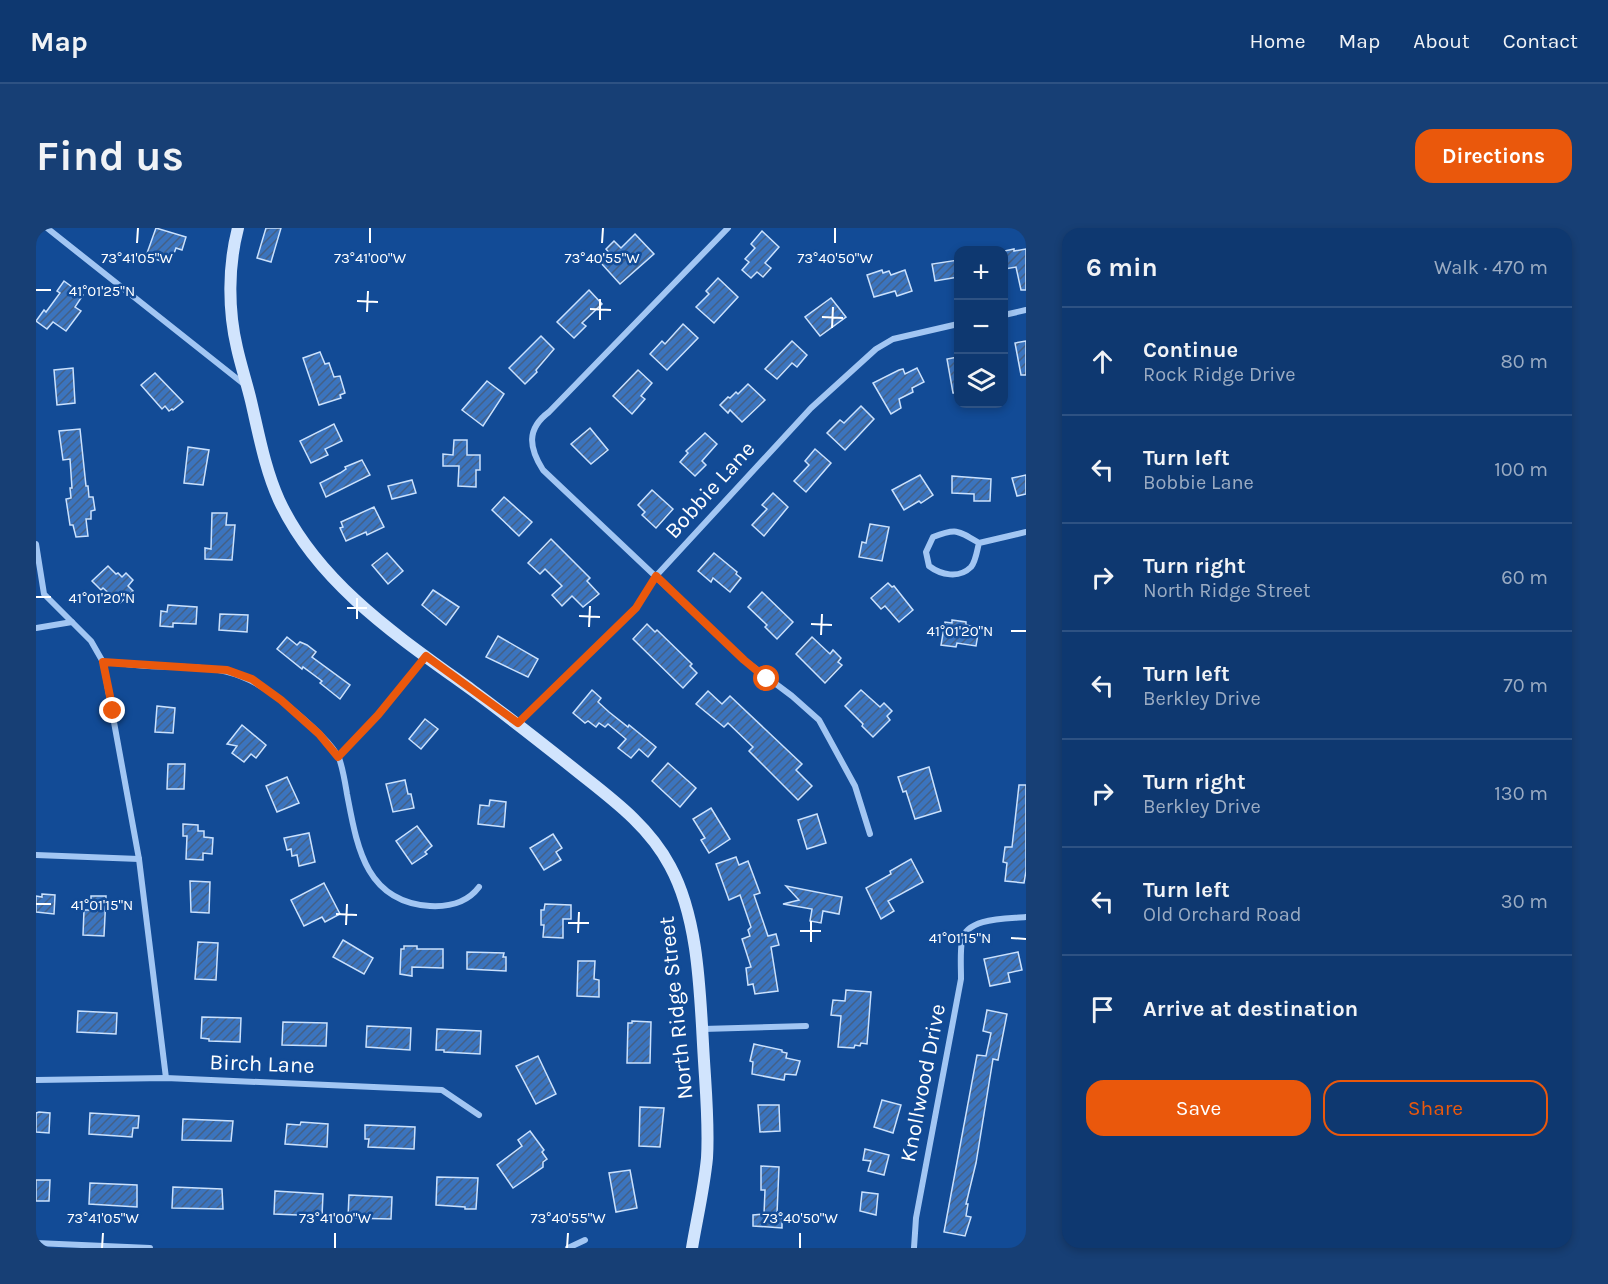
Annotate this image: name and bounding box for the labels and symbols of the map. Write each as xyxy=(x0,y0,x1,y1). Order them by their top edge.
text: 73°41'05"W xyxy=(101,249,173,267)
text: 73°41'00"W xyxy=(334,249,407,267)
text: 73°40'55"W xyxy=(564,249,640,267)
text: 73°40'50"W xyxy=(797,249,873,267)
text: 41°01'25"N xyxy=(69,282,135,300)
street label: Bobbie Lane xyxy=(660,436,760,544)
text: 41°01'20"N xyxy=(69,589,135,607)
text: 41°01'20"N xyxy=(927,622,993,640)
route start xyxy=(753,665,779,691)
route end xyxy=(99,697,125,723)
text: 41°01'15"N xyxy=(71,896,133,914)
street label: North Ridge Street xyxy=(653,915,699,1101)
text: 41°01'15"N xyxy=(929,929,991,947)
street label: Knollwood Drive xyxy=(895,1002,951,1164)
street label: Birch Lane xyxy=(209,1049,315,1079)
text: 73°41'05"W xyxy=(67,1209,139,1227)
text: 73°41'00"W xyxy=(299,1209,372,1227)
text: 73°40'55"W xyxy=(530,1209,606,1227)
text: 73°40'50"W xyxy=(762,1209,838,1227)

